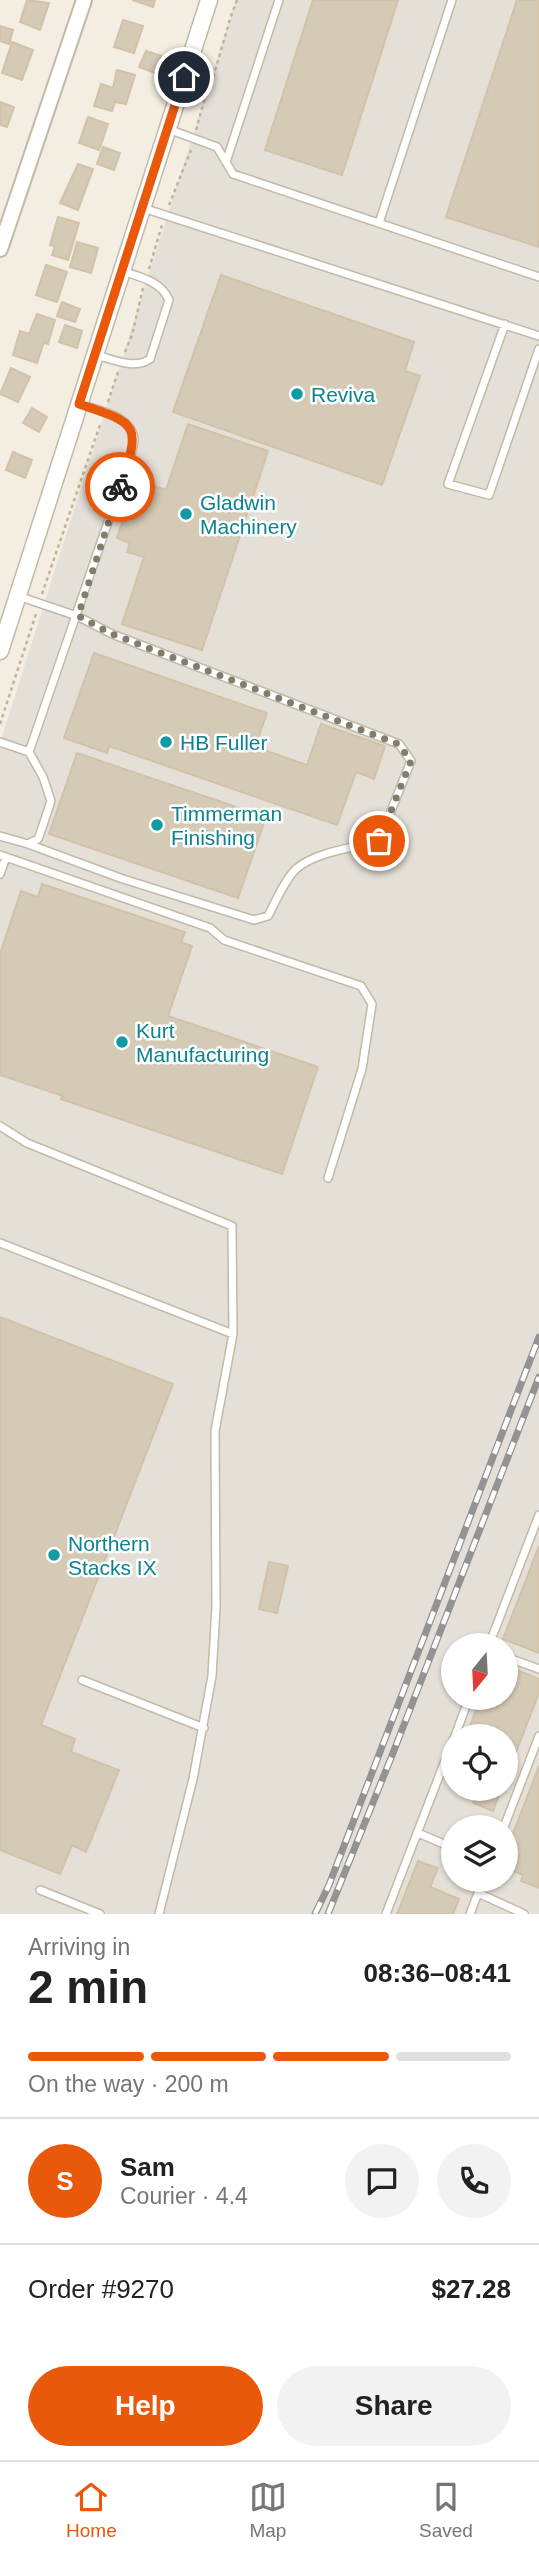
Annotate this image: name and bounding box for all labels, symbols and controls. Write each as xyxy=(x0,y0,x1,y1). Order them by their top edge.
pin xyxy=(154,47,214,107)
icon: home xyxy=(165,58,203,96)
place label: Reviva xyxy=(311,383,376,406)
marker: Reviva xyxy=(289,386,305,402)
courier xyxy=(85,452,155,522)
icon: bike xyxy=(101,468,139,506)
place label: Gladwin Machinery xyxy=(200,491,297,538)
marker: Gladwin Machinery xyxy=(178,506,194,522)
place label: HB Fuller xyxy=(180,731,268,754)
marker: HB Fuller xyxy=(158,734,174,750)
place label: Timmerman Finishing xyxy=(171,802,282,849)
pin xyxy=(349,811,409,871)
marker: Timmerman Finishing xyxy=(149,817,165,833)
icon: bag xyxy=(360,822,398,860)
place label: Kurt Manufacturing xyxy=(136,1019,269,1066)
marker: Kurt Manufacturing xyxy=(114,1034,130,1050)
place label: Northern Stacks IX xyxy=(68,1532,157,1579)
marker: Northern Stacks IX xyxy=(46,1547,62,1563)
north arrow xyxy=(441,1633,518,1710)
map controls xyxy=(441,1633,518,1892)
button: locate xyxy=(441,1724,518,1801)
button: layers xyxy=(441,1815,518,1892)
text: Arriving in xyxy=(28,1934,130,1960)
text: 08:36–08:41 xyxy=(364,1958,511,1988)
text: 2 min xyxy=(28,1961,148,2013)
text: On the way · 200 m xyxy=(28,2071,229,2097)
button: chat xyxy=(345,2144,419,2218)
button: phone xyxy=(437,2144,511,2218)
text: Sam xyxy=(120,2152,175,2182)
text: S xyxy=(56,2166,74,2196)
text: Courier · 4.4 xyxy=(120,2183,248,2209)
text: Order #9270 xyxy=(28,2274,174,2304)
text: $27.28 xyxy=(431,2274,511,2304)
button: Help xyxy=(28,2366,263,2446)
button: Share xyxy=(277,2366,511,2446)
tab: Home xyxy=(66,2478,117,2542)
tab: Map xyxy=(249,2478,287,2542)
tab: Saved xyxy=(419,2478,473,2542)

